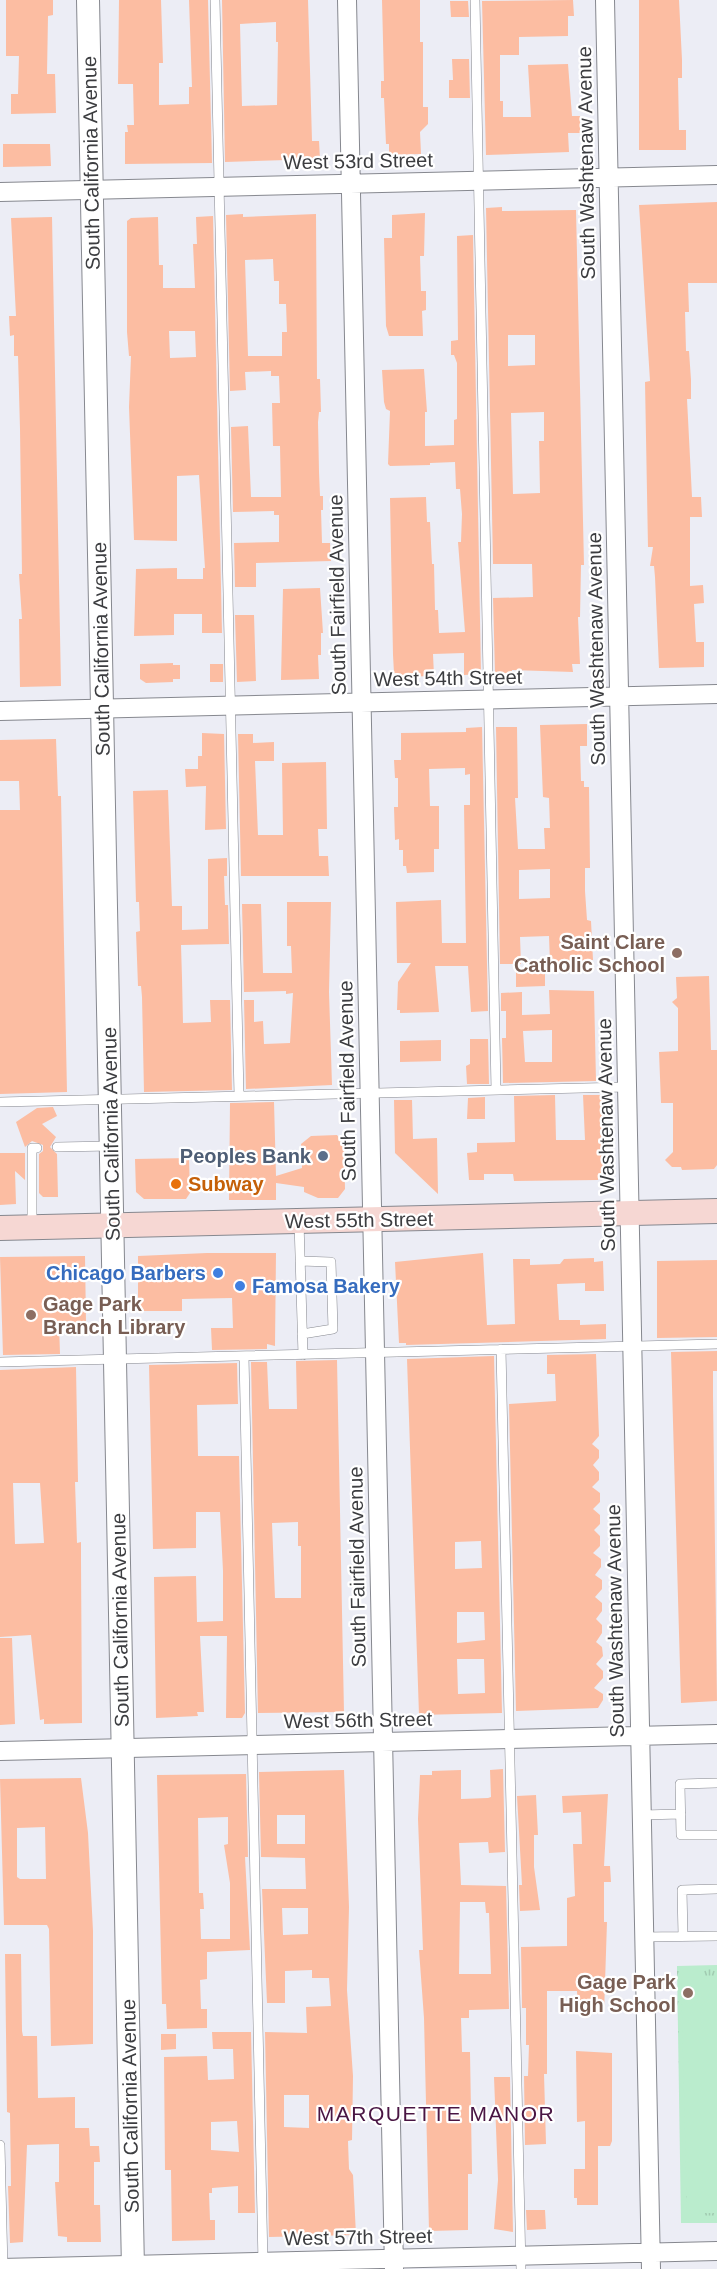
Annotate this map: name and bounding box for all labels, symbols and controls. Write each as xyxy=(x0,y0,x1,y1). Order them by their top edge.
street label: South Washtenaw Avenue xyxy=(573,46,599,280)
street label: South California Avenue xyxy=(78,56,104,270)
street label: West 53rd Street xyxy=(283,149,433,173)
street label: South Fairfield Avenue xyxy=(324,494,350,696)
street label: South Washtenaw Avenue xyxy=(583,532,609,766)
street label: South California Avenue xyxy=(88,542,114,756)
street label: West 54th Street xyxy=(374,666,523,690)
place label: Saint Clare Catholic School xyxy=(514,931,665,976)
marker: Saint Clare Catholic School xyxy=(670,946,684,960)
street label: South Fairfield Avenue xyxy=(334,980,360,1182)
street label: South Washtenaw Avenue xyxy=(593,1018,619,1252)
street label: South California Avenue xyxy=(98,1027,124,1241)
place label: Peoples Bank xyxy=(180,1145,312,1167)
marker: Peoples Bank xyxy=(316,1149,330,1163)
place label: Subway xyxy=(188,1173,264,1195)
marker: Subway xyxy=(169,1177,183,1191)
street label: West 55th Street xyxy=(285,1208,434,1232)
place label: Chicago Barbers xyxy=(46,1262,206,1284)
marker: Chicago Barbers xyxy=(211,1266,225,1280)
place label: Famosa Bakery xyxy=(252,1275,401,1297)
marker: Famosa Bakery xyxy=(233,1279,247,1293)
place label: Gage Park Branch Library xyxy=(43,1293,186,1338)
marker: Gage Park Branch Library xyxy=(24,1308,38,1322)
street label: South Fairfield Avenue xyxy=(344,1466,370,1668)
street label: South Washtenaw Avenue xyxy=(602,1504,628,1738)
street label: South California Avenue xyxy=(107,1513,133,1727)
street label: West 56th Street xyxy=(284,1708,433,1732)
place label: Gage Park High School xyxy=(559,1971,677,2016)
marker: Gage Park High School xyxy=(681,1986,695,2000)
street label: South California Avenue xyxy=(117,1999,143,2213)
district label: MARQUETTE MANOR xyxy=(317,2102,555,2125)
street label: West 57th Street xyxy=(284,2225,433,2249)

